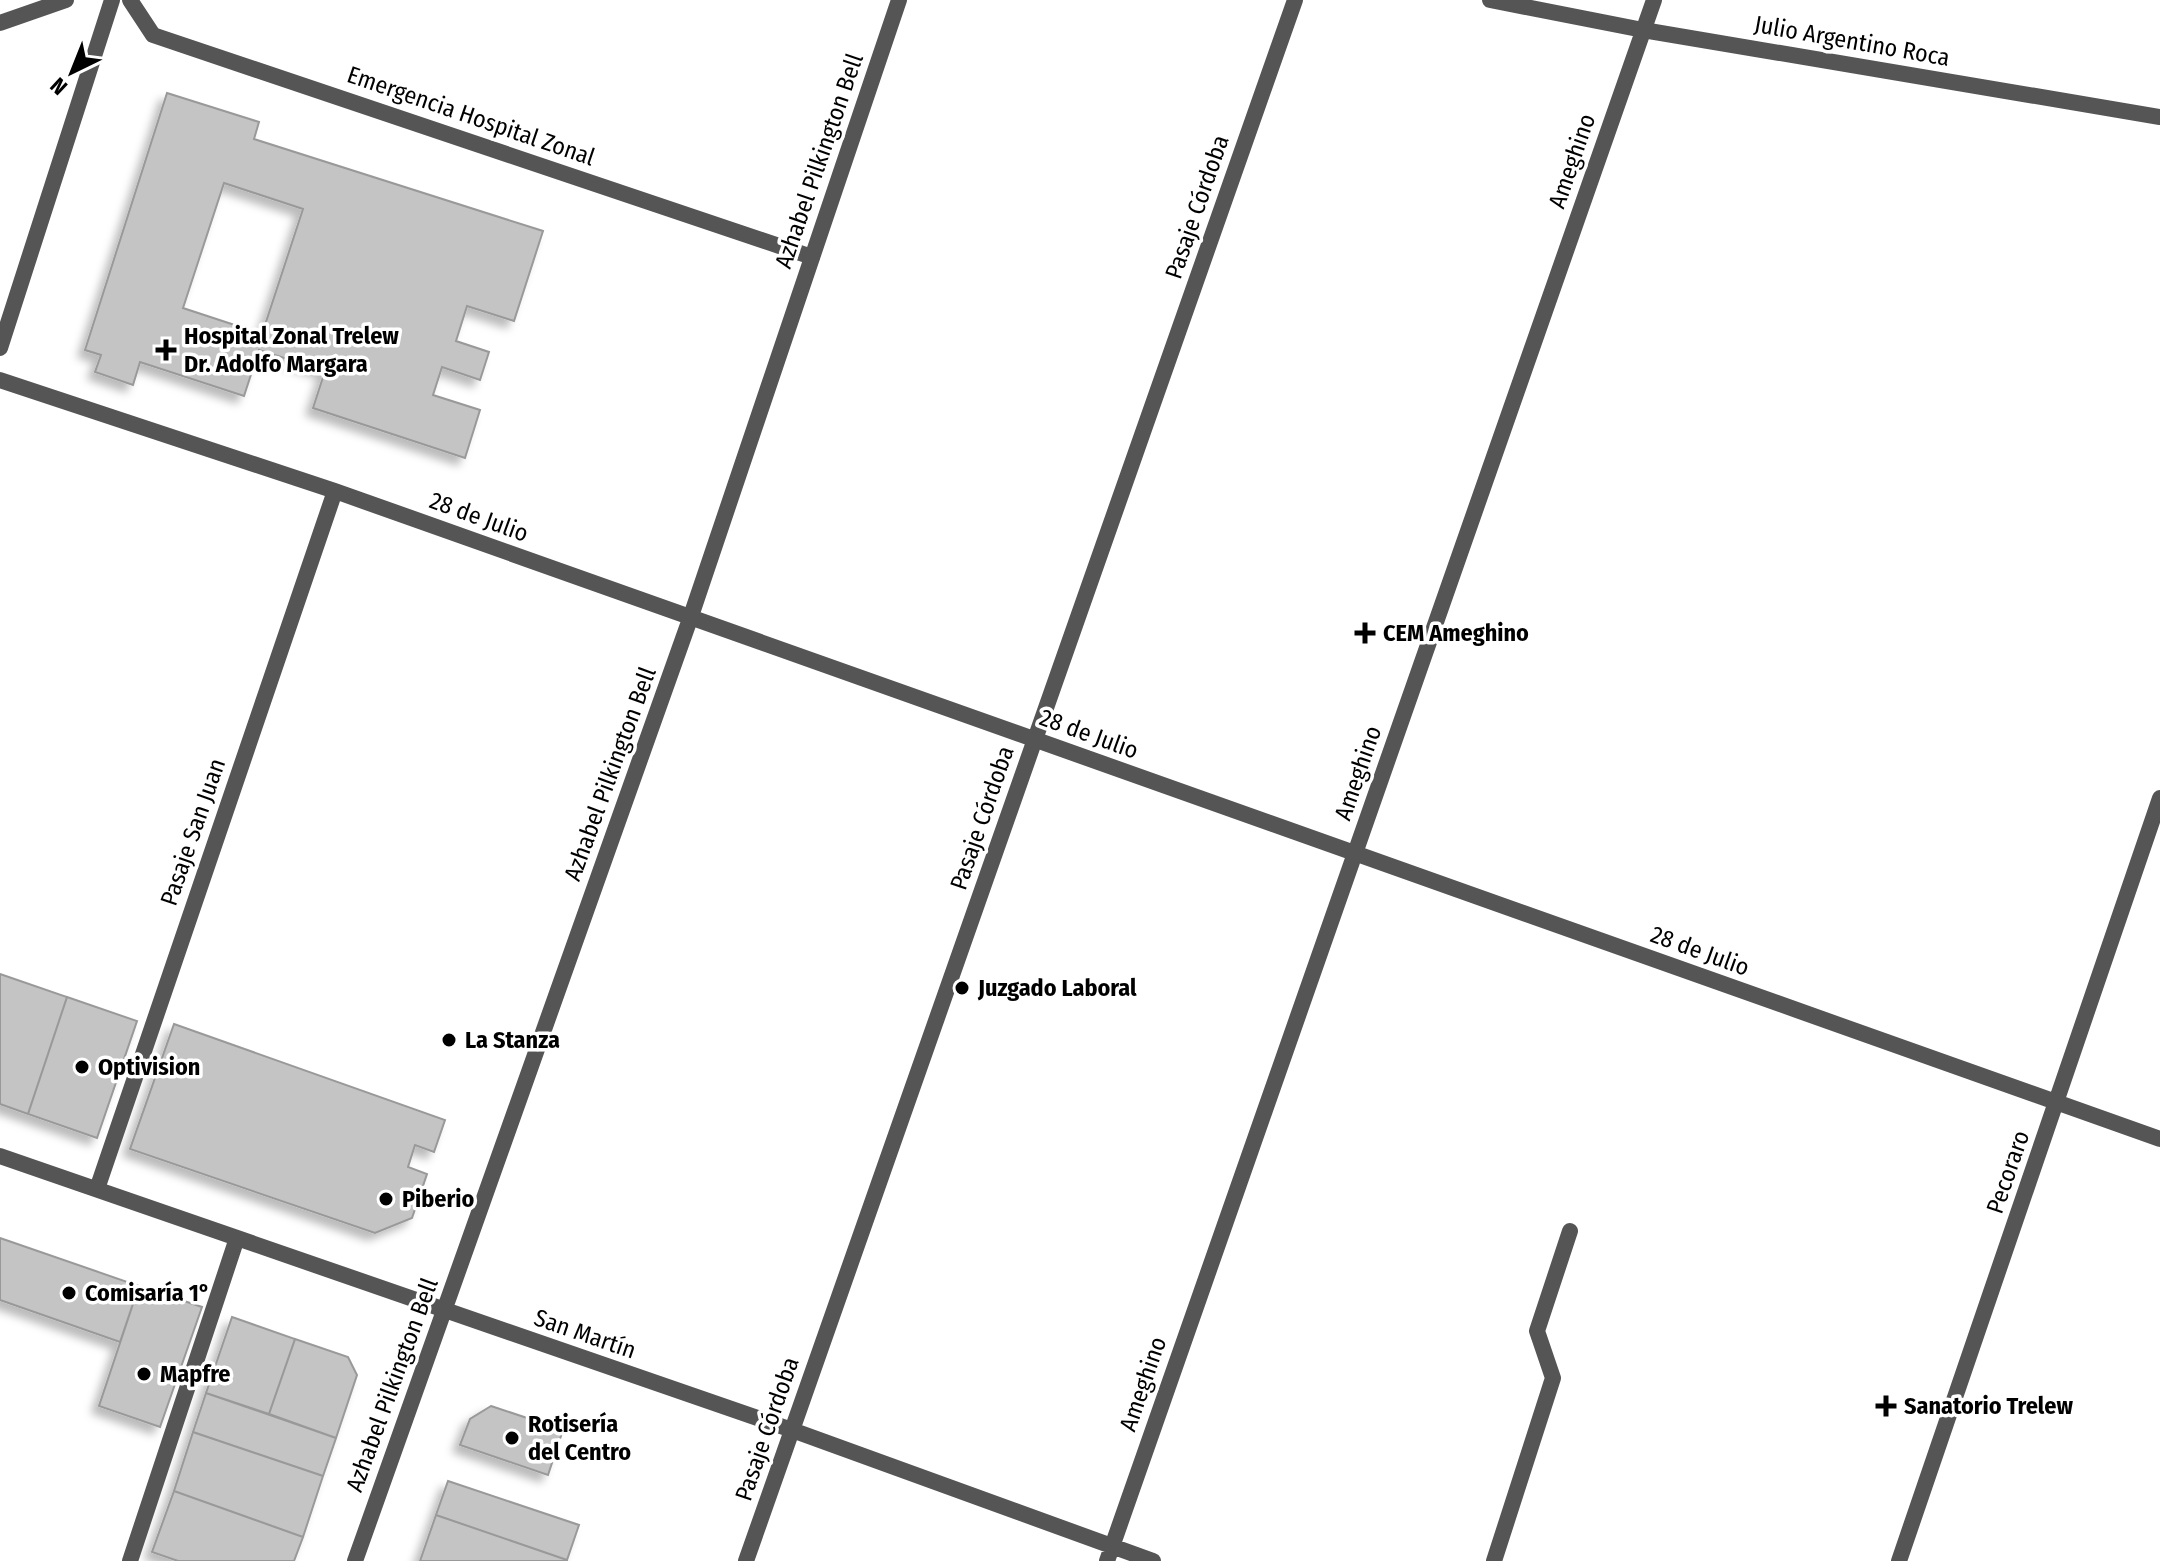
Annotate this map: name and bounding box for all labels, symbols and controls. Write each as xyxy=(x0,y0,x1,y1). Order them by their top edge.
street label: Julio Argentino Roca xyxy=(1752,10,1952,72)
north arrow xyxy=(32,32,112,112)
street label: Azhabel Pilkington Bell xyxy=(769,50,869,272)
street label: Emergencia Hospital Zonal xyxy=(344,60,598,172)
text: N xyxy=(45,72,73,101)
street label: Ameghino xyxy=(1543,110,1601,212)
street label: Pasaje Córdoba xyxy=(1159,132,1235,282)
place label: Hospital Zonal Trelew Dr. Adolfo Margara xyxy=(184,322,399,378)
marker: Hospital Zonal Trelew Dr. Adolfo Margara xyxy=(155,339,177,361)
street label: 28 de Julio xyxy=(426,486,532,548)
place label: CEM Ameghino xyxy=(1383,619,1529,647)
marker: CEM Ameghino xyxy=(1354,622,1376,644)
street label: Azhabel Pilkington Bell xyxy=(558,663,662,885)
street label: 28 de Julio xyxy=(1036,703,1142,765)
street label: Ameghino xyxy=(1329,722,1387,824)
street label: Pasaje Córdoba xyxy=(944,743,1020,893)
street label: Pasaje San Juan xyxy=(155,755,231,909)
street label: 28 de Julio xyxy=(1647,920,1753,982)
place label: Juzgado Laboral xyxy=(977,974,1137,1002)
marker: Juzgado Laboral xyxy=(953,979,971,997)
place label: La Stanza xyxy=(465,1026,560,1054)
marker: La Stanza xyxy=(440,1031,458,1049)
place label: Optivision xyxy=(98,1053,200,1081)
marker: Optivision xyxy=(73,1058,91,1076)
street label: Pecoraro xyxy=(1981,1127,2035,1217)
place label: Piberio xyxy=(402,1185,474,1213)
marker: Piberio xyxy=(377,1190,395,1208)
street label: Azhabel Pilkington Bell xyxy=(340,1274,444,1496)
place label: Comisaría 1° xyxy=(85,1279,210,1307)
marker: Comisaría 1° xyxy=(60,1284,78,1302)
street label: San Martín xyxy=(530,1304,640,1364)
street label: Ameghino xyxy=(1114,1333,1172,1435)
street label: Pasaje Córdoba xyxy=(729,1354,805,1504)
place label: Mapfre xyxy=(160,1360,230,1388)
marker: Mapfre xyxy=(135,1365,153,1383)
place label: Sanatorio Trelew xyxy=(1904,1392,2073,1420)
marker: Sanatorio Trelew xyxy=(1875,1395,1897,1417)
place label: Rotisería del Centro xyxy=(528,1410,631,1466)
marker: Rotisería del Centro xyxy=(503,1429,521,1447)

